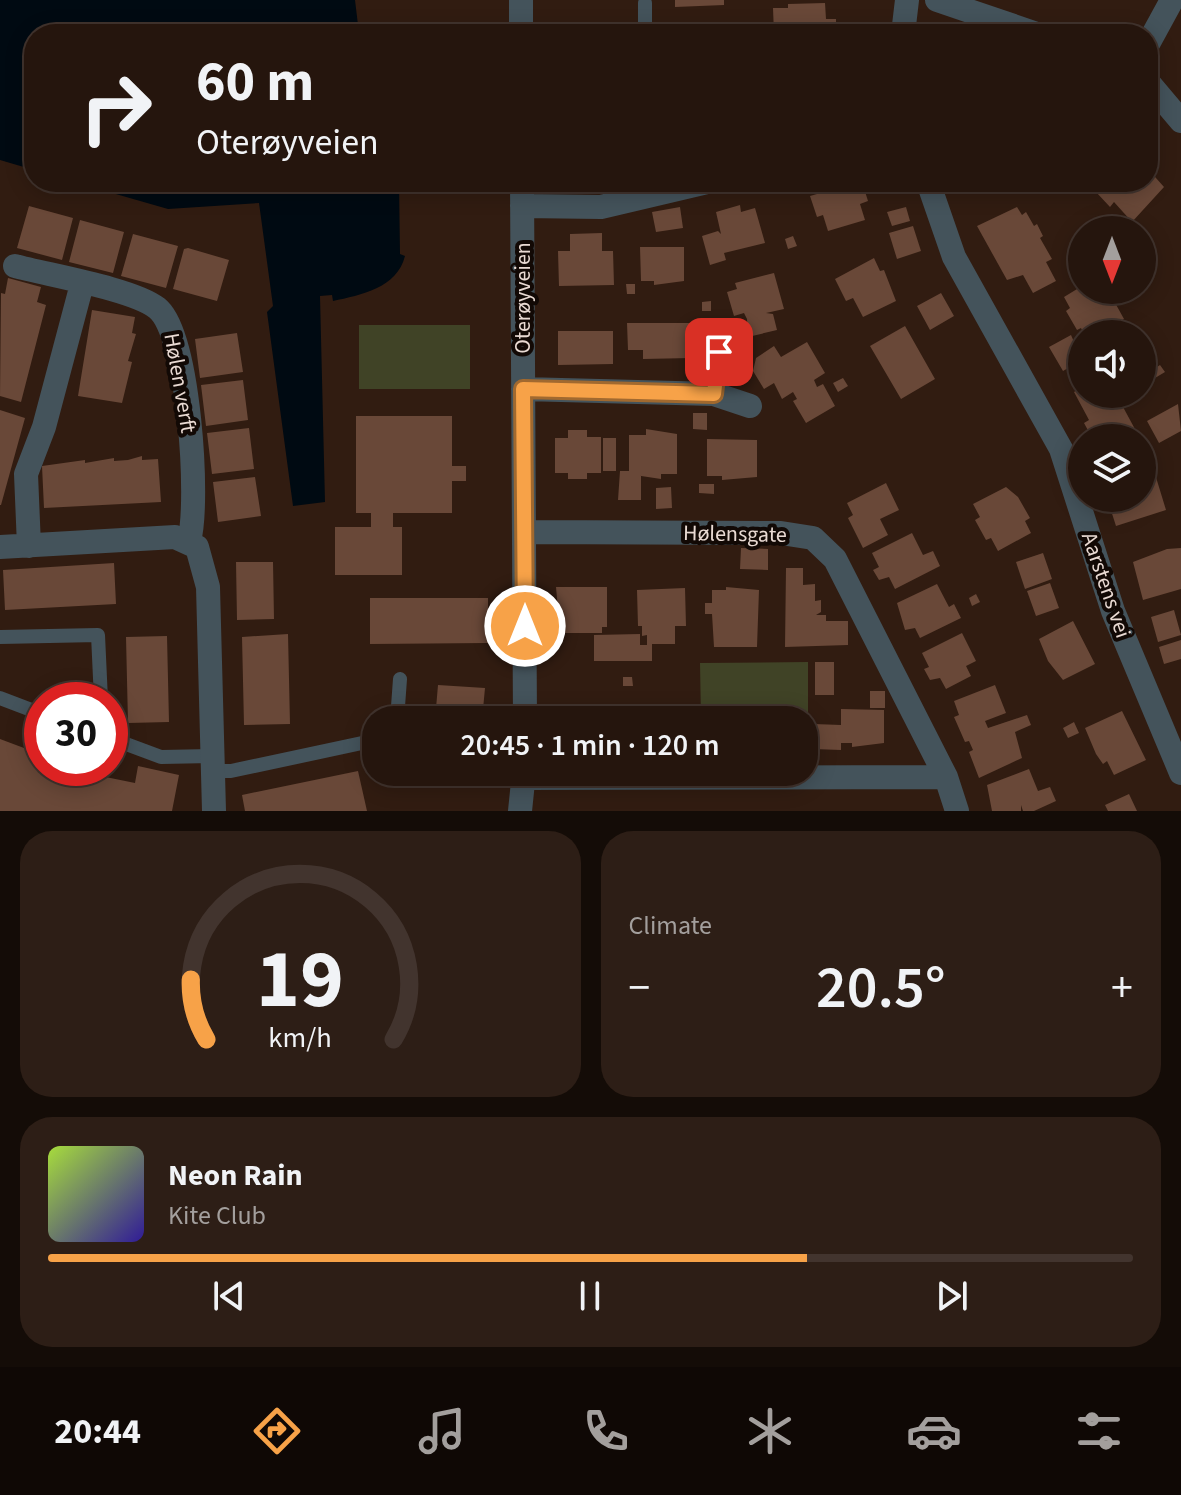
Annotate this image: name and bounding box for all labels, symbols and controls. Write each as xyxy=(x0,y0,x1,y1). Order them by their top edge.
text: 60 m xyxy=(196,43,314,122)
icon: right xyxy=(64,56,168,160)
text: Oterøyveien xyxy=(196,117,379,168)
north arrow xyxy=(1068,216,1156,304)
map controls xyxy=(1068,216,1156,512)
street label: Oterøyveien xyxy=(507,242,539,354)
pin xyxy=(685,318,753,386)
button: sound xyxy=(1068,320,1156,408)
street label: Hølen verft xyxy=(155,330,205,436)
icon: arrive xyxy=(697,330,741,374)
button: layers xyxy=(1068,424,1156,512)
street label: Hølensgate xyxy=(683,517,787,551)
street label: Aarstens vei xyxy=(1073,528,1139,642)
position arrow xyxy=(483,584,567,668)
speed limit sign: 30 xyxy=(24,682,128,786)
text: 20:45 · 1 min · 120 m xyxy=(460,724,720,767)
text: Climate xyxy=(629,907,712,944)
text: 19 xyxy=(256,921,344,1039)
text: 20.5° xyxy=(816,946,946,1031)
text: − xyxy=(629,957,650,1020)
text: + xyxy=(1111,957,1133,1020)
text: km/h xyxy=(269,1018,332,1058)
text: Neon Rain xyxy=(168,1154,303,1197)
text: Kite Club xyxy=(168,1197,266,1234)
icon: previous xyxy=(207,1274,251,1318)
icon: pause xyxy=(568,1274,612,1318)
icon: next xyxy=(930,1274,974,1318)
icon: directions xyxy=(249,1403,305,1459)
icon: music xyxy=(414,1403,470,1459)
icon: phone xyxy=(578,1403,634,1459)
icon: climate xyxy=(742,1403,798,1459)
icon: car xyxy=(906,1403,962,1459)
icon: filters xyxy=(1071,1403,1127,1459)
text: 20:44 xyxy=(54,1406,141,1457)

